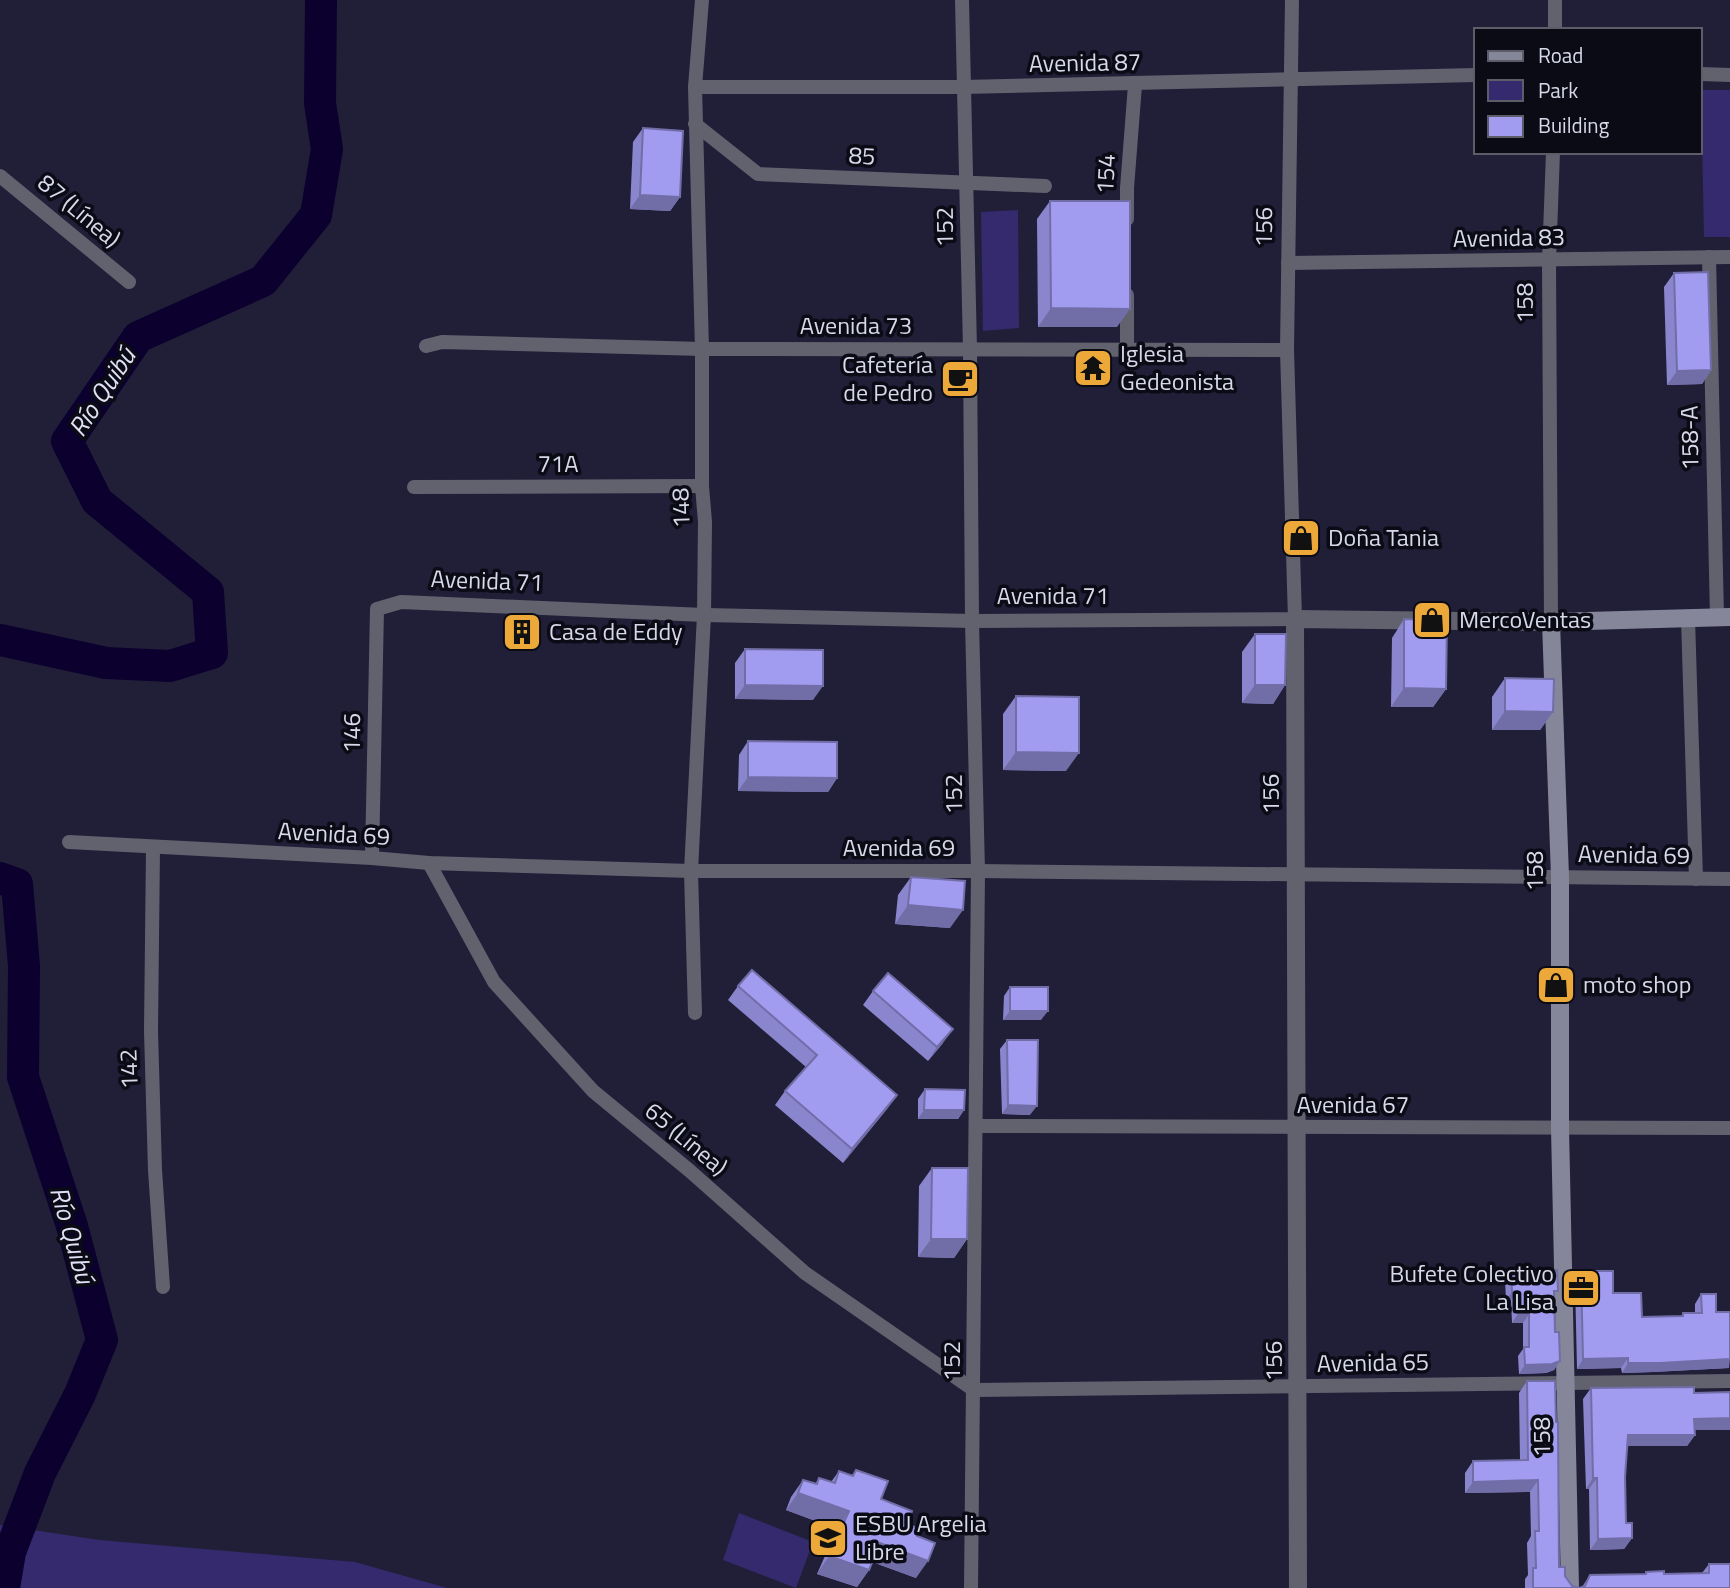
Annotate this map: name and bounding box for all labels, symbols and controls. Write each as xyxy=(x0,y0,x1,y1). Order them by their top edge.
legend xyxy=(1474,28,1702,154)
text: Road xyxy=(1538,39,1583,71)
street label: Avenida 87 xyxy=(1029,43,1141,81)
text: Park xyxy=(1538,74,1578,106)
text: Building xyxy=(1538,109,1610,141)
street label: 85 xyxy=(848,136,876,174)
street label: 154 xyxy=(1086,153,1124,195)
street label: 87 (Línea) xyxy=(30,165,129,256)
street label: 152 xyxy=(926,207,962,247)
street label: 156 xyxy=(1245,207,1281,247)
street label: Avenida 83 xyxy=(1453,218,1565,256)
street label: 158 xyxy=(1506,283,1542,323)
street label: Avenida 73 xyxy=(800,307,912,343)
place label: Iglesia Gedeonista xyxy=(1120,335,1234,399)
water label: Río Quibú xyxy=(58,338,146,444)
place label: Cafetería de Pedro xyxy=(842,346,933,410)
temple icon: Iglesia Gedeonista xyxy=(1072,347,1114,389)
cafe icon: Cafetería de Pedro xyxy=(939,358,981,400)
street label: 158-A xyxy=(1670,405,1708,471)
street label: 71A xyxy=(537,445,579,481)
street label: 148 xyxy=(661,487,699,529)
shop icon: Doña Tania xyxy=(1280,517,1322,559)
place label: Doña Tania xyxy=(1328,519,1439,555)
street label: Avenida 71 xyxy=(430,560,544,600)
street label: Avenida 71 xyxy=(997,577,1109,613)
shop icon: MercoVentas xyxy=(1411,599,1453,641)
place label: MercoVentas xyxy=(1459,601,1591,637)
building icon: Casa de Eddy xyxy=(501,611,543,653)
place label: Casa de Eddy xyxy=(549,613,683,649)
street label: 146 xyxy=(333,713,369,753)
street label: 152 xyxy=(935,774,971,814)
street label: 156 xyxy=(1252,774,1288,814)
street label: Avenida 69 xyxy=(277,812,391,854)
street label: Avenida 69 xyxy=(843,829,955,865)
street label: Avenida 69 xyxy=(1578,835,1690,873)
street label: 158 xyxy=(1516,851,1552,891)
shop icon: moto shop xyxy=(1535,964,1577,1006)
place label: moto shop xyxy=(1583,966,1691,1002)
street label: 142 xyxy=(109,1048,147,1090)
street label: Avenida 67 xyxy=(1297,1086,1409,1122)
street label: 65 (Línea) xyxy=(637,1093,736,1184)
water label: Río Quibú xyxy=(40,1182,105,1290)
place label: Bufete Colectivo La Lisa xyxy=(1390,1255,1554,1319)
office icon: Bufete Colectivo La Lisa xyxy=(1560,1267,1602,1309)
street label: 152 xyxy=(933,1341,969,1381)
street label: 156 xyxy=(1255,1341,1291,1381)
street label: Avenida 65 xyxy=(1317,1343,1429,1381)
street label: 158 xyxy=(1523,1417,1559,1457)
place label: ESBU Argelia Libre xyxy=(855,1505,986,1569)
school or university icon: ESBU Argelia Libre xyxy=(807,1517,849,1559)

